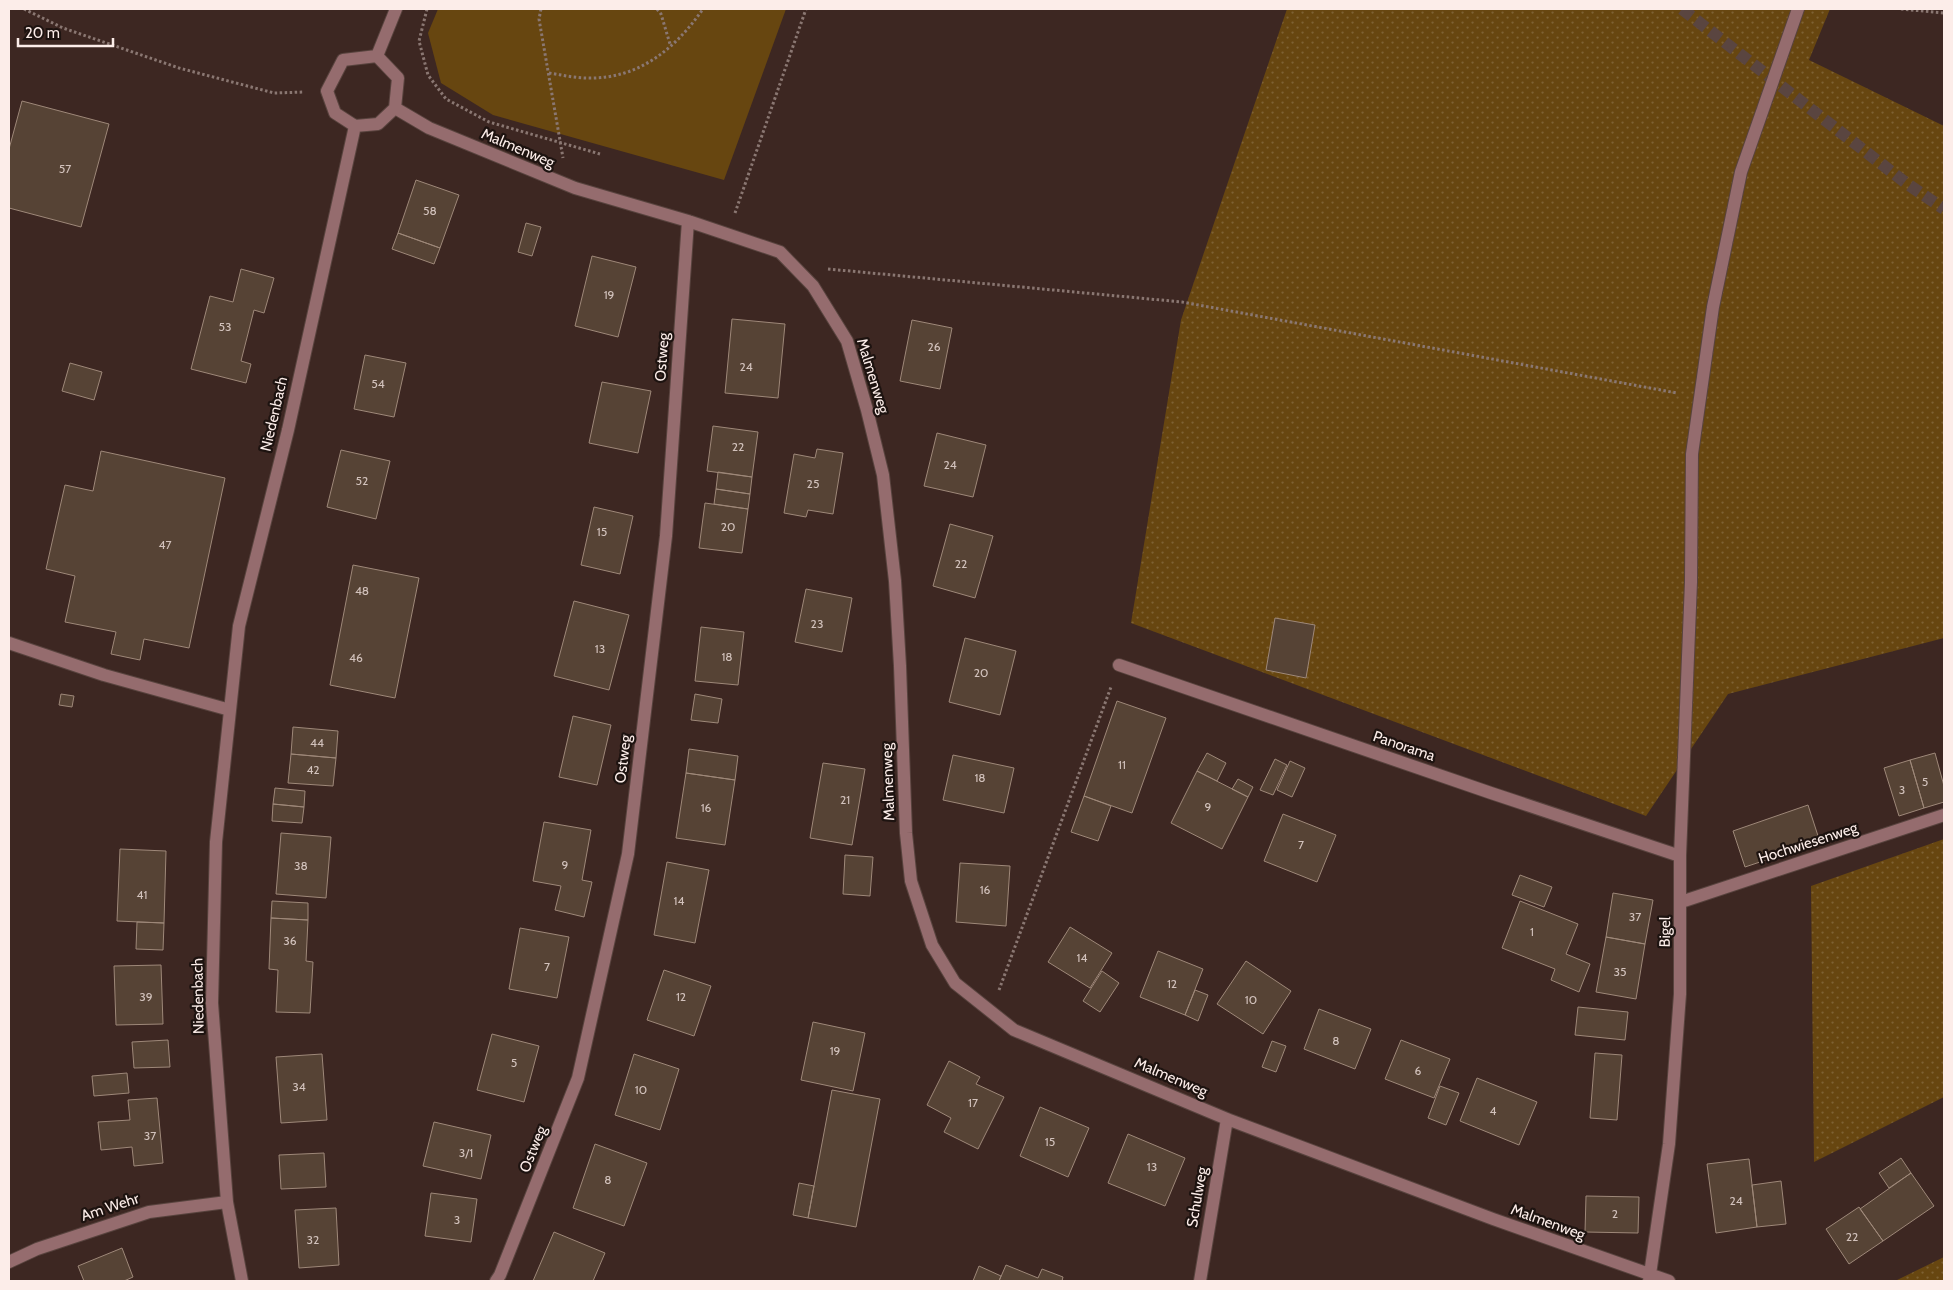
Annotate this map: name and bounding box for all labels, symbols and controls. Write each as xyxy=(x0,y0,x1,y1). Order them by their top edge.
scale bar xyxy=(18,15,112,47)
text: 20 m xyxy=(25,24,60,42)
street label: Malmenweg xyxy=(479,124,558,172)
house number: 57 xyxy=(59,161,71,176)
house number: 58 xyxy=(423,203,437,218)
house number: 19 xyxy=(604,287,615,302)
house number: 53 xyxy=(219,319,231,334)
street label: Ostweg xyxy=(651,332,673,382)
street label: Malmenweg xyxy=(853,336,893,416)
house number: 26 xyxy=(927,339,941,354)
house number: 24 xyxy=(739,359,753,374)
street label: Niedenbach xyxy=(257,375,291,453)
house number: 54 xyxy=(371,376,385,391)
house number: 22 xyxy=(732,439,744,454)
house number: 24 xyxy=(943,457,957,472)
house number: 52 xyxy=(356,473,368,488)
house number: 25 xyxy=(807,476,819,491)
house number: 20 xyxy=(721,519,735,534)
house number: 15 xyxy=(597,524,607,539)
house number: 47 xyxy=(159,537,171,552)
house number: 22 xyxy=(955,556,967,571)
house number: 48 xyxy=(355,583,369,598)
house number: 23 xyxy=(811,616,823,631)
house number: 13 xyxy=(595,641,605,656)
house number: 18 xyxy=(721,649,733,664)
house number: 46 xyxy=(349,650,363,665)
house number: 20 xyxy=(974,665,988,680)
street label: Panorama xyxy=(1371,727,1438,765)
street label: Ostweg xyxy=(611,733,635,784)
house number: 44 xyxy=(310,735,324,750)
street label: Malmenweg xyxy=(878,742,898,821)
house number: 11 xyxy=(1118,757,1126,772)
house number: 42 xyxy=(306,762,320,777)
house number: 18 xyxy=(974,770,986,785)
house number: 5 xyxy=(1922,774,1928,789)
house number: 3 xyxy=(1899,782,1905,797)
house number: 21 xyxy=(840,792,850,807)
house number: 9 xyxy=(1205,799,1212,814)
house number: 16 xyxy=(701,800,712,815)
street label: Hochwiesenweg xyxy=(1756,818,1860,868)
house number: 7 xyxy=(1298,837,1304,852)
house number: 9 xyxy=(562,857,569,872)
house number: 38 xyxy=(294,858,308,873)
house number: 16 xyxy=(980,882,991,897)
house number: 41 xyxy=(137,887,147,902)
house number: 14 xyxy=(674,893,684,908)
house number: 37 xyxy=(1629,909,1641,924)
street label: Bigel xyxy=(1656,916,1674,948)
house number: 1 xyxy=(1530,924,1534,939)
house number: 36 xyxy=(283,933,297,948)
house number: 14 xyxy=(1077,950,1087,965)
street label: Niedenbach xyxy=(188,958,208,1034)
house number: 7 xyxy=(544,959,550,974)
house number: 35 xyxy=(1614,964,1626,979)
house number: 12 xyxy=(1167,976,1177,991)
house number: 39 xyxy=(139,989,153,1004)
house number: 12 xyxy=(676,989,686,1004)
house number: 10 xyxy=(1245,992,1257,1007)
house number: 8 xyxy=(1332,1033,1340,1048)
house number: 19 xyxy=(830,1043,841,1058)
street label: Malmenweg xyxy=(1132,1053,1211,1101)
house number: 5 xyxy=(511,1055,517,1070)
house number: 6 xyxy=(1415,1063,1422,1078)
house number: 34 xyxy=(292,1079,306,1094)
house number: 10 xyxy=(635,1082,647,1097)
house number: 17 xyxy=(968,1095,978,1110)
house number: 4 xyxy=(1490,1103,1497,1118)
street label: Ostweg xyxy=(516,1123,551,1175)
house number: 37 xyxy=(144,1128,156,1143)
house number: 15 xyxy=(1045,1134,1055,1149)
house number: 3/1 xyxy=(459,1145,473,1160)
house number: 13 xyxy=(1147,1159,1157,1174)
street label: Schulweg xyxy=(1183,1165,1211,1229)
house number: 8 xyxy=(604,1172,612,1187)
street label: Am Wehr xyxy=(79,1189,142,1225)
house number: 24 xyxy=(1729,1193,1743,1208)
street label: Malmenweg xyxy=(1508,1200,1588,1244)
house number: 2 xyxy=(1612,1206,1618,1221)
house number: 3 xyxy=(454,1212,460,1227)
house number: 22 xyxy=(1846,1229,1858,1244)
house number: 32 xyxy=(307,1232,319,1247)

